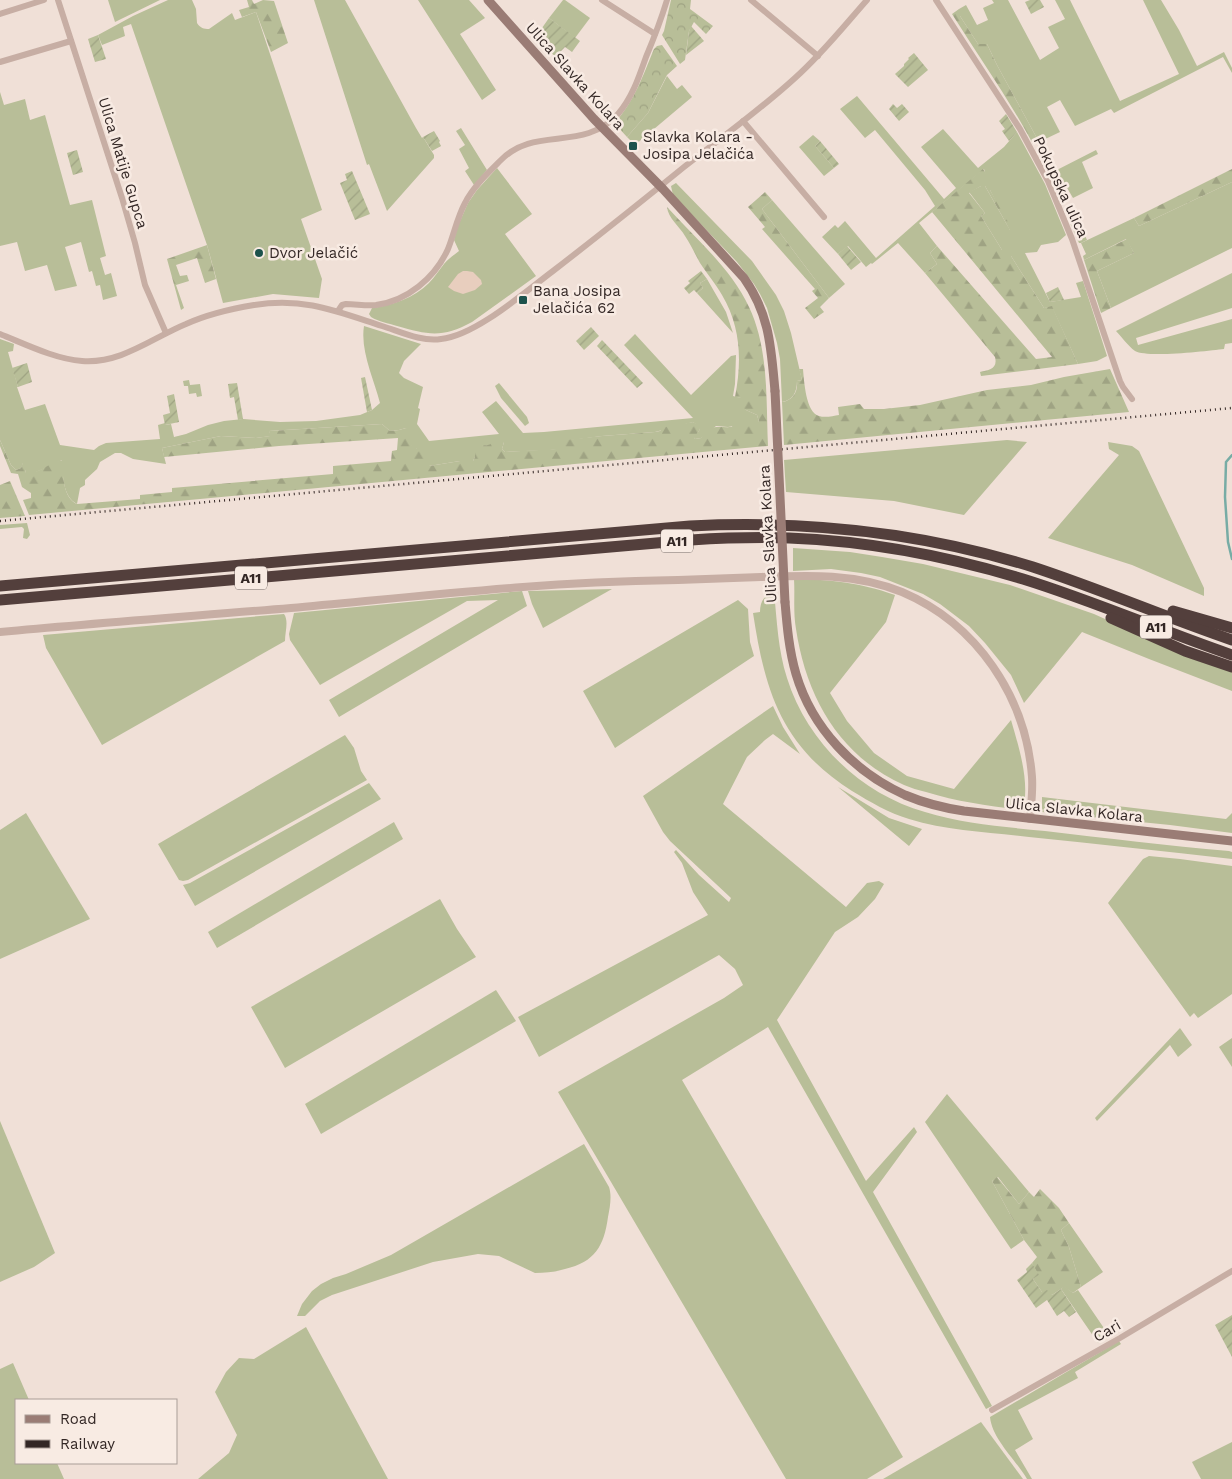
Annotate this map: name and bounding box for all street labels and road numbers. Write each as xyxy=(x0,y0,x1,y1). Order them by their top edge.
street label: Ulica Slavka Kolara xyxy=(522,19,628,134)
street label: Ulica Matije Gupca xyxy=(94,95,152,231)
street label: Pokupska ulica xyxy=(1030,134,1092,241)
street label: Ulica Slavka Kolara xyxy=(755,464,781,604)
road number: A11 xyxy=(661,530,693,552)
road number: A11 xyxy=(235,566,267,590)
road number: A11 xyxy=(1140,616,1172,638)
street label: Ulica Slavka Kolara xyxy=(1004,794,1144,826)
street label: Cari xyxy=(1090,1316,1124,1346)

